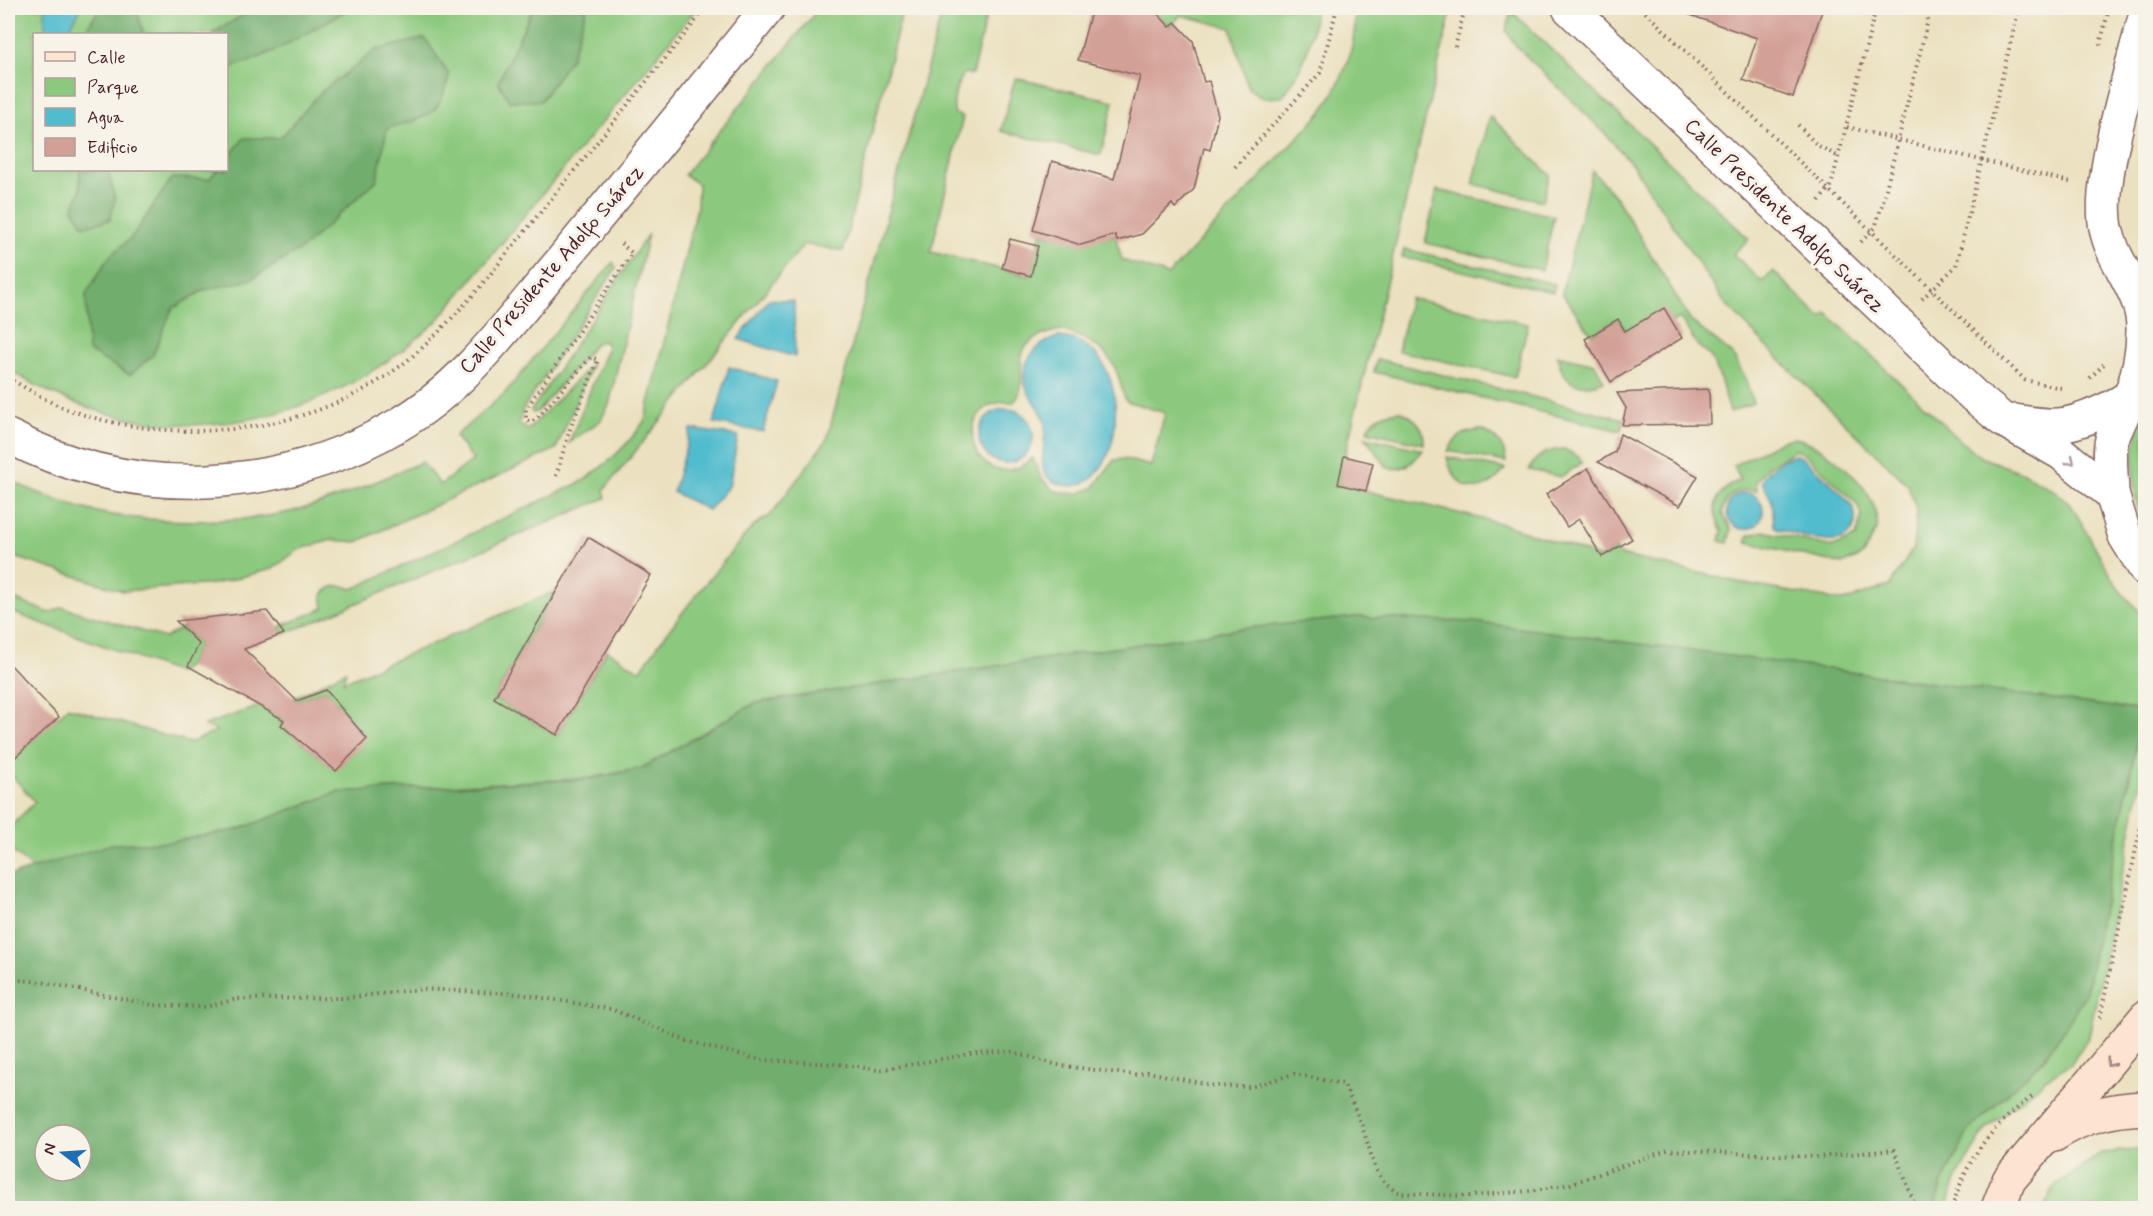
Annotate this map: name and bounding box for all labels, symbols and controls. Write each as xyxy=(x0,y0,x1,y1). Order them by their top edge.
legend xyxy=(33,33,228,171)
text: Calle xyxy=(87,46,126,70)
text: Parque xyxy=(87,76,139,100)
text: Agua xyxy=(87,106,124,130)
street label: Calle Presidente Adolfo Suárez xyxy=(1677,112,1891,321)
text: Edificio xyxy=(87,136,138,160)
street label: Calle Presidente Adolfo Suárez xyxy=(453,159,652,382)
one-way arrow xyxy=(2065,454,2076,465)
one-way arrow xyxy=(2106,1056,2117,1067)
north arrow xyxy=(33,1123,93,1183)
text: N xyxy=(38,1141,62,1157)

